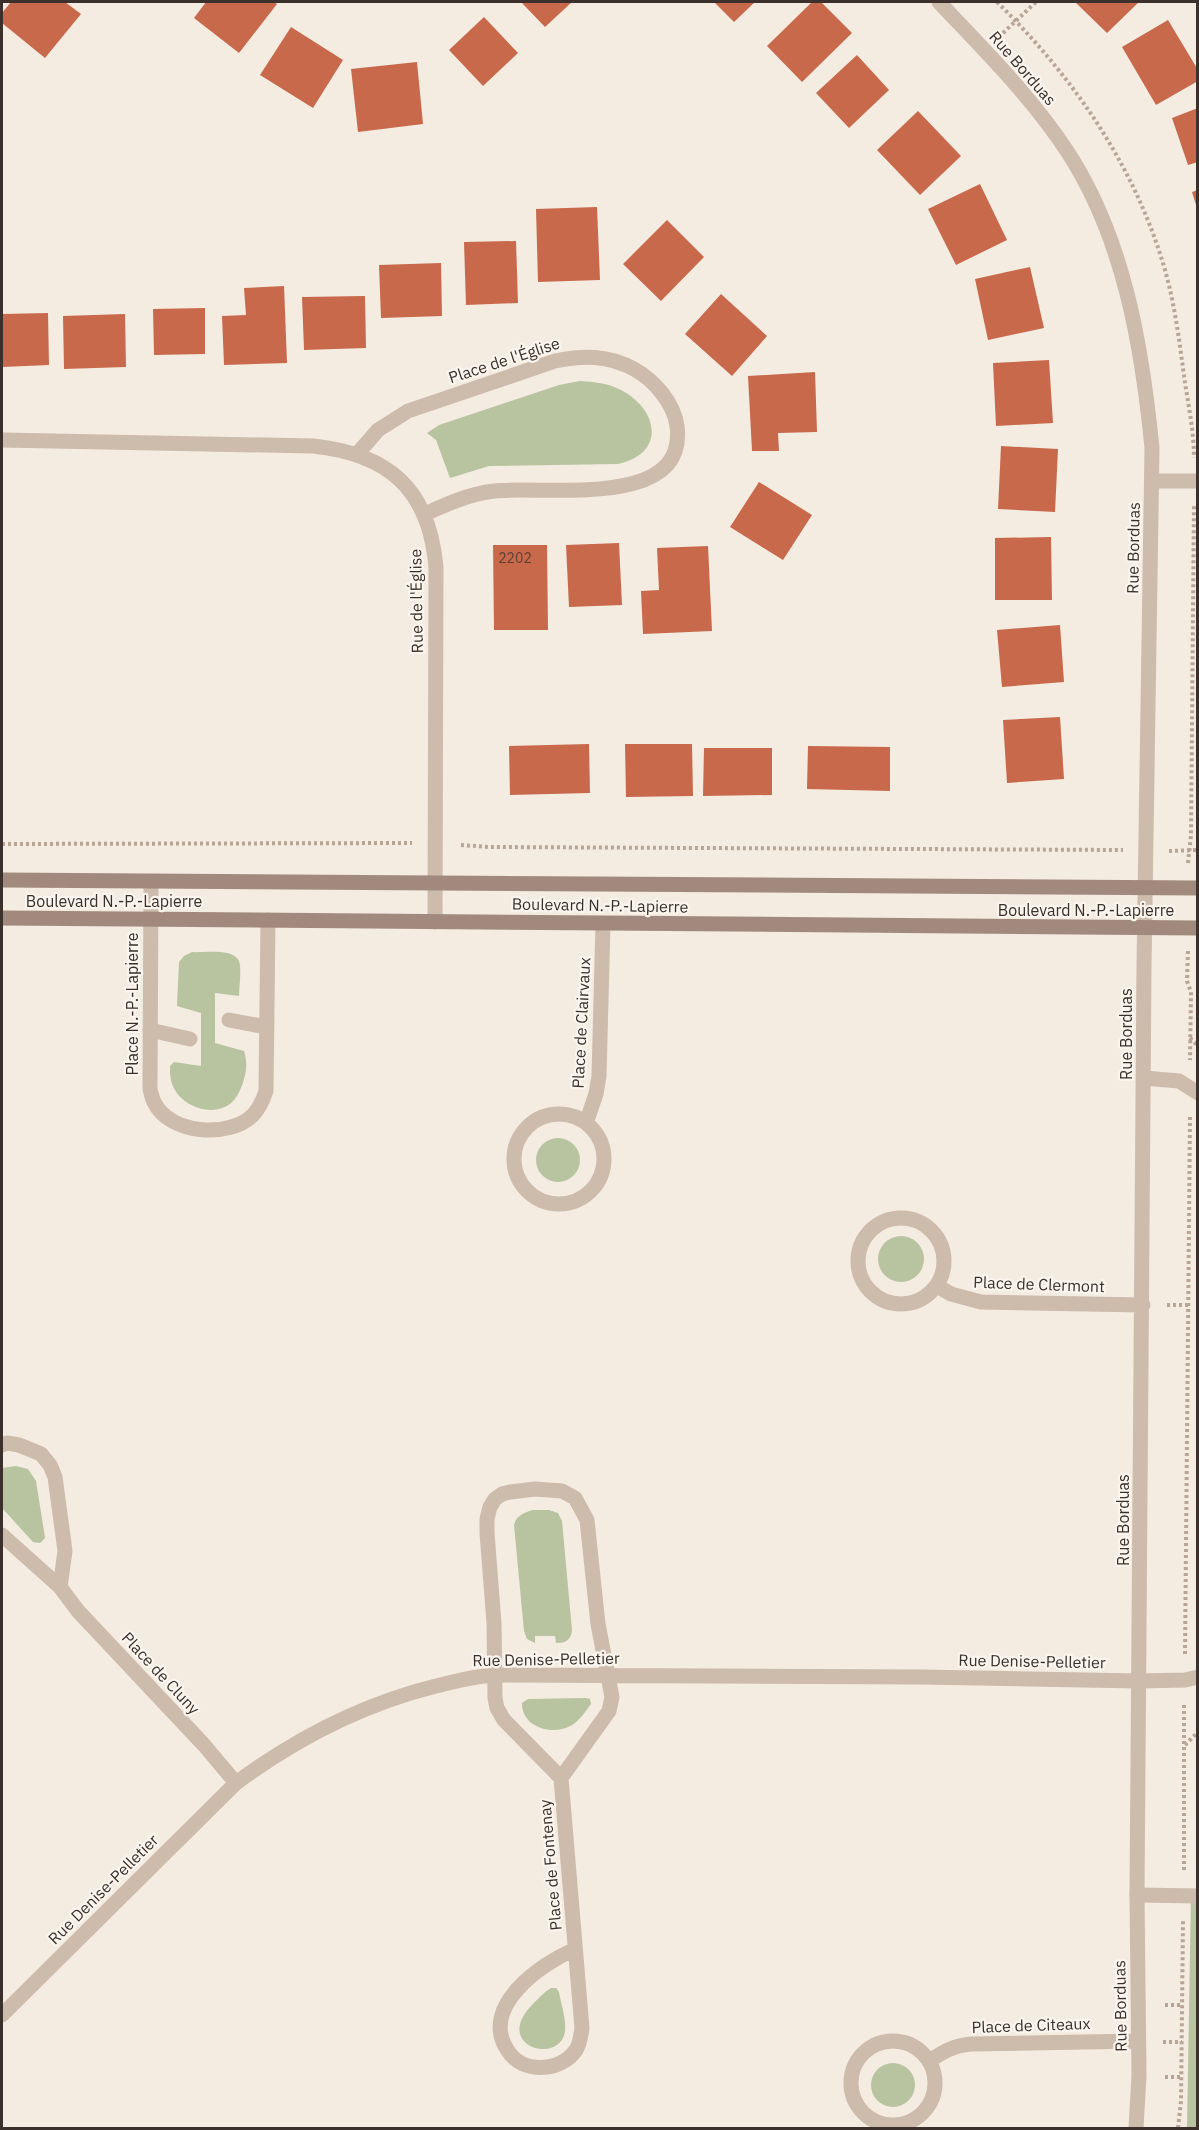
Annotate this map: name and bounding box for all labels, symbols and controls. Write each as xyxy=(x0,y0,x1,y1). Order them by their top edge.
street label: Rue Borduas xyxy=(985,27,1061,109)
street label: Place de l'Église xyxy=(446,332,562,387)
street label: Rue Borduas xyxy=(1122,502,1144,594)
street label: Rue de l'Église xyxy=(404,548,427,653)
house number: 2202 xyxy=(498,549,532,567)
street label: Boulevard N.-P.-Lapierre xyxy=(26,891,202,911)
street label: Boulevard N.-P.-Lapierre xyxy=(512,893,689,917)
street label: Boulevard N.-P.-Lapierre xyxy=(998,900,1174,920)
street label: Place N.-P.-Lapierre xyxy=(122,932,142,1076)
street label: Place de Clairvaux xyxy=(568,957,594,1089)
street label: Rue Borduas xyxy=(1116,988,1136,1080)
street label: Place de Clermont xyxy=(973,1272,1105,1296)
street label: Rue Borduas xyxy=(1113,1474,1133,1566)
street label: Place de Cluny xyxy=(118,1628,204,1718)
street label: Rue Denise-Pelletier xyxy=(472,1648,620,1670)
street label: Rue Denise-Pelletier xyxy=(958,1650,1106,1672)
street label: Place de Fontenay xyxy=(534,1799,566,1931)
street label: Rue Denise-Pelletier xyxy=(44,1830,162,1948)
street label: Rue Borduas xyxy=(1109,1960,1131,2052)
street label: Place de Citeaux xyxy=(971,2013,1091,2037)

